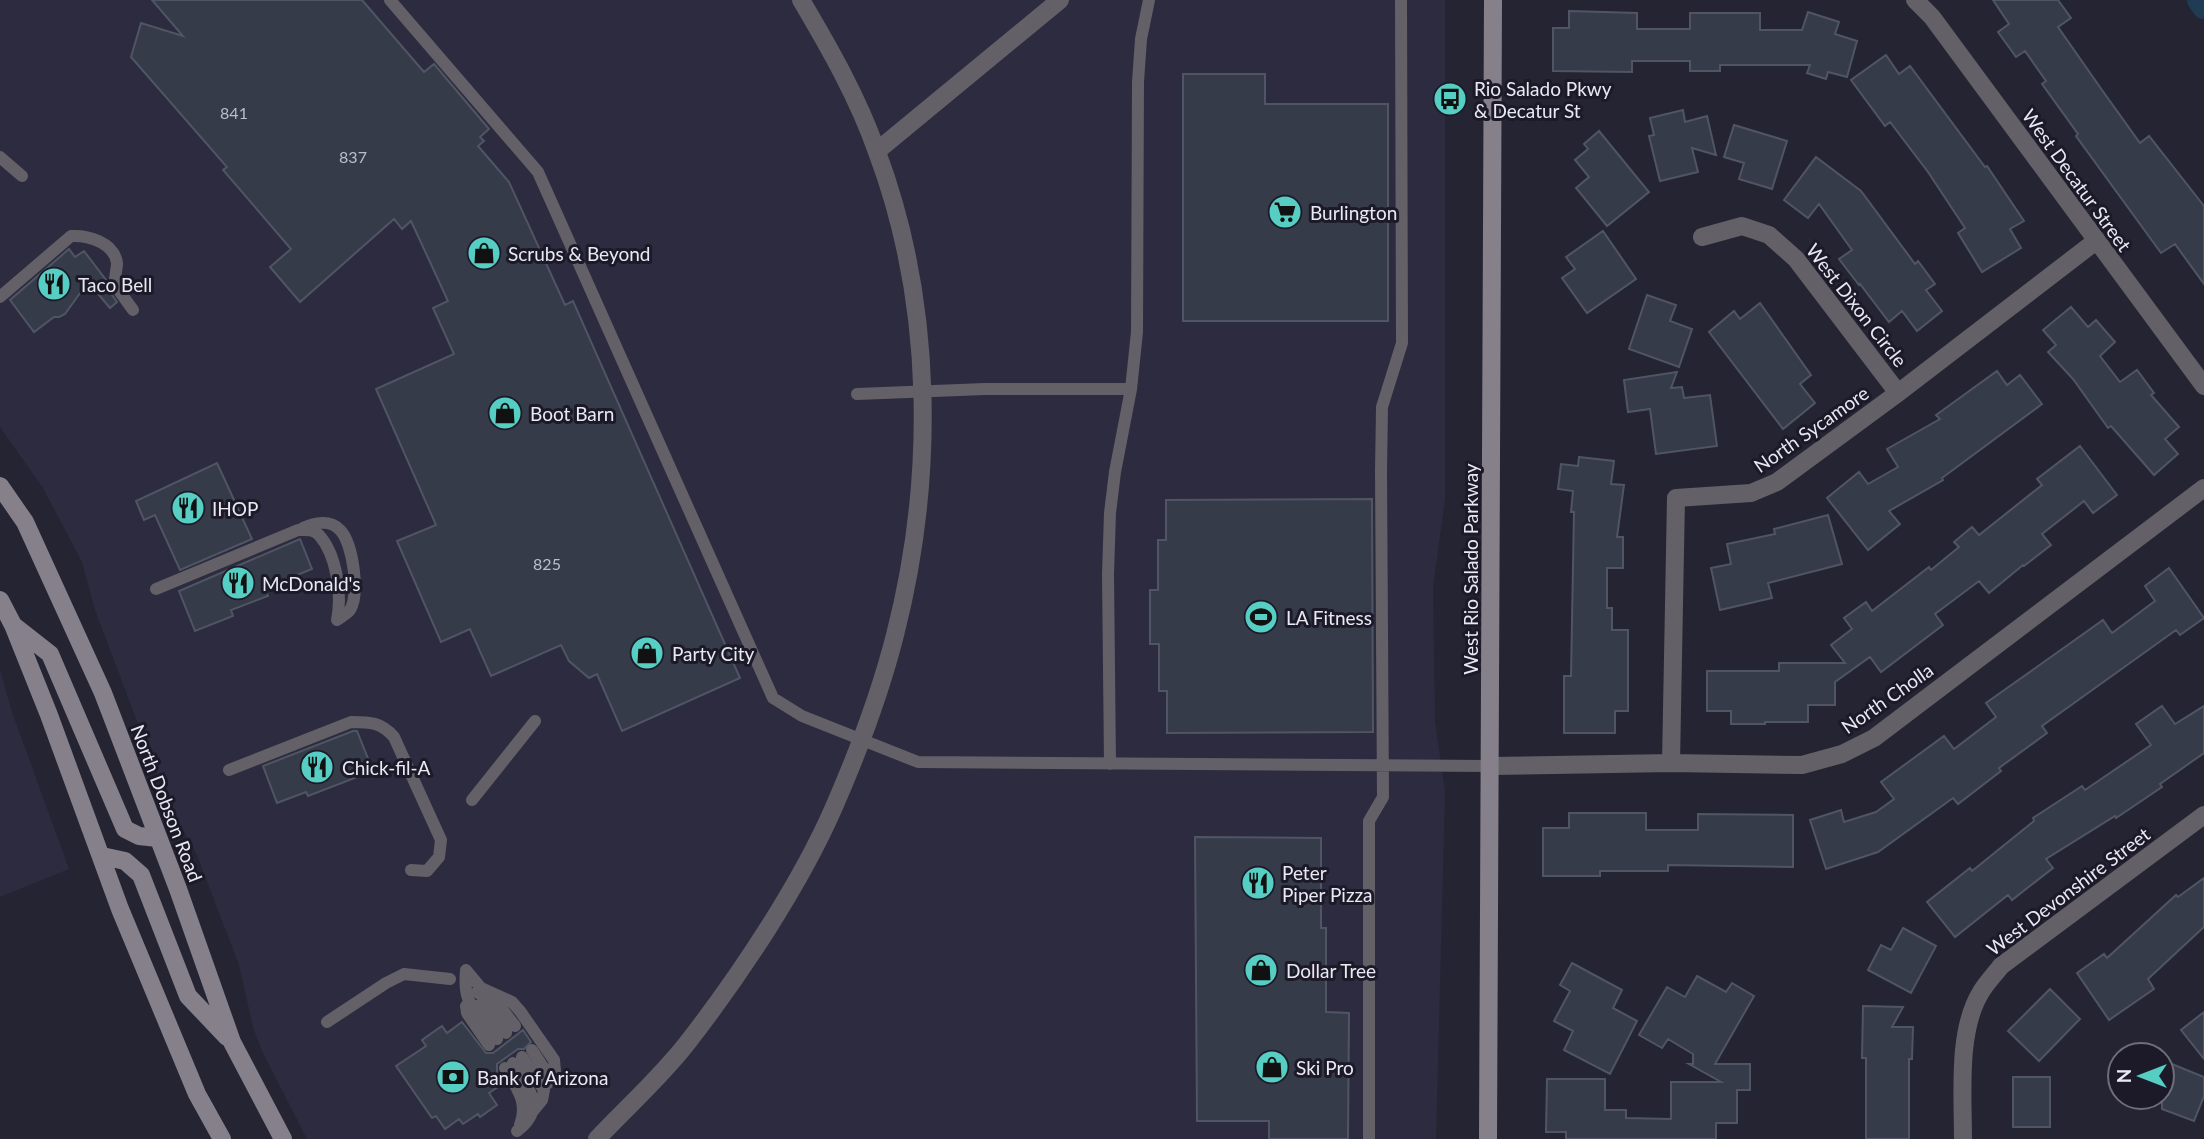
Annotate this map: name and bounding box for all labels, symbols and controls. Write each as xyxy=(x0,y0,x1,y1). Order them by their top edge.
place label: Rio Salado Pkwy & Decatur St xyxy=(1474,77,1612,122)
bus stop icon: Rio Salado Pkwy & Decatur St xyxy=(1431,80,1469,118)
house number: 841 xyxy=(220,103,248,122)
street label: West Decatur Street xyxy=(2018,104,2136,256)
house number: 837 xyxy=(339,147,367,166)
supermarket icon: Burlington xyxy=(1266,193,1304,231)
place label: Burlington xyxy=(1310,201,1397,224)
shop icon: Scrubs & Beyond xyxy=(465,234,503,272)
street label: West Dixon Circle xyxy=(1802,239,1912,371)
place label: Scrubs & Beyond xyxy=(508,242,650,265)
restaurant icon: Taco Bell xyxy=(35,265,73,303)
place label: Taco Bell xyxy=(78,273,152,296)
street label: North Sycamore xyxy=(1749,381,1873,477)
shop icon: Boot Barn xyxy=(486,394,524,432)
place label: Boot Barn xyxy=(530,402,614,425)
street label: West Rio Salado Parkway xyxy=(1459,463,1482,675)
restaurant icon: IHOP xyxy=(169,489,207,527)
place label: IHOP xyxy=(212,497,258,520)
house number: 825 xyxy=(533,554,561,573)
restaurant icon: McDonald's xyxy=(219,564,257,602)
place label: McDonald's xyxy=(262,572,361,595)
sports icon: LA Fitness xyxy=(1242,598,1280,636)
place label: LA Fitness xyxy=(1286,606,1372,629)
shop icon: Party City xyxy=(628,634,666,672)
place label: Party City xyxy=(672,642,755,665)
street label: North Cholla xyxy=(1837,658,1937,738)
street label: North Dobson Road xyxy=(126,721,208,885)
restaurant icon: Chick-fil-A xyxy=(298,748,336,786)
place label: Chick-fil-A xyxy=(342,756,431,779)
street label: West Devonshire Street xyxy=(1982,822,2154,960)
place label: Peter Piper Pizza xyxy=(1282,861,1373,906)
restaurant icon: Peter Piper Pizza xyxy=(1239,864,1277,902)
shop icon: Dollar Tree xyxy=(1242,951,1280,989)
place label: Dollar Tree xyxy=(1286,959,1376,982)
north arrow xyxy=(2106,1041,2176,1111)
shop icon: Ski Pro xyxy=(1253,1048,1291,1086)
place label: Ski Pro xyxy=(1296,1056,1354,1079)
bank icon: Bank of Arizona xyxy=(434,1058,472,1096)
place label: Bank of Arizona xyxy=(477,1066,608,1089)
text: N xyxy=(2112,1069,2135,1083)

